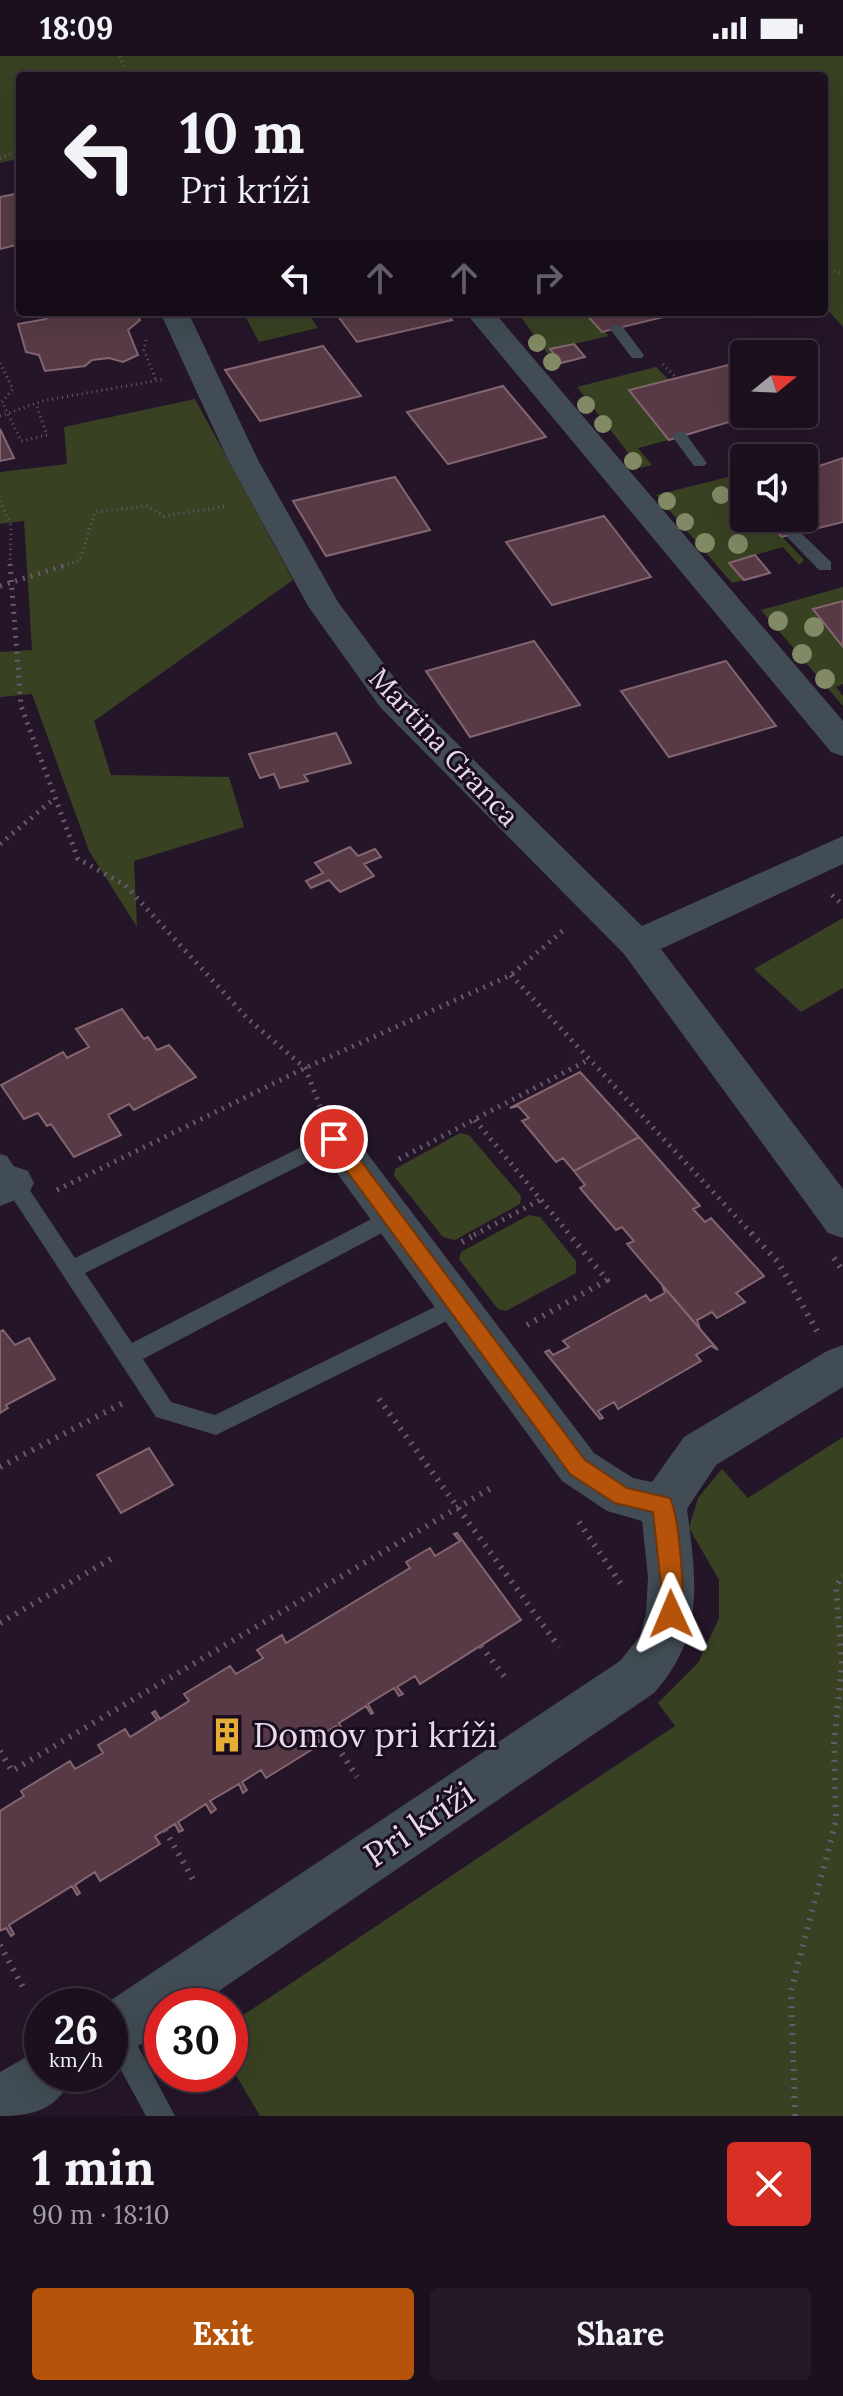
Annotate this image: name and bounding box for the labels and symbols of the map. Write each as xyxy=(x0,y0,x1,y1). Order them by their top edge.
north arrow xyxy=(730,340,818,428)
street label: Martina Granca xyxy=(361,660,527,834)
pin xyxy=(300,1105,368,1173)
position arrow xyxy=(629,1572,713,1656)
place label: Domov pri kríži xyxy=(253,1713,497,1756)
building icon: Domov pri kríži xyxy=(208,1716,246,1754)
street label: Pri kríži xyxy=(356,1771,482,1876)
speed limit sign: 30 xyxy=(144,1988,248,2092)

